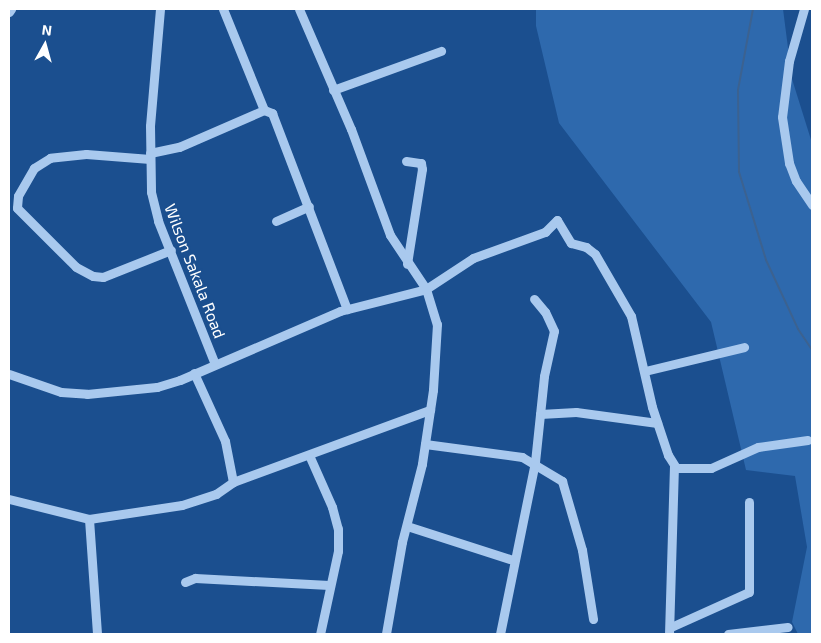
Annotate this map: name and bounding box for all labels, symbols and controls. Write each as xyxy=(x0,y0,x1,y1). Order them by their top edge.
north arrow xyxy=(20,20,70,70)
text: N xyxy=(41,21,53,39)
street label: Wilson Sakala Road xyxy=(160,201,230,341)

